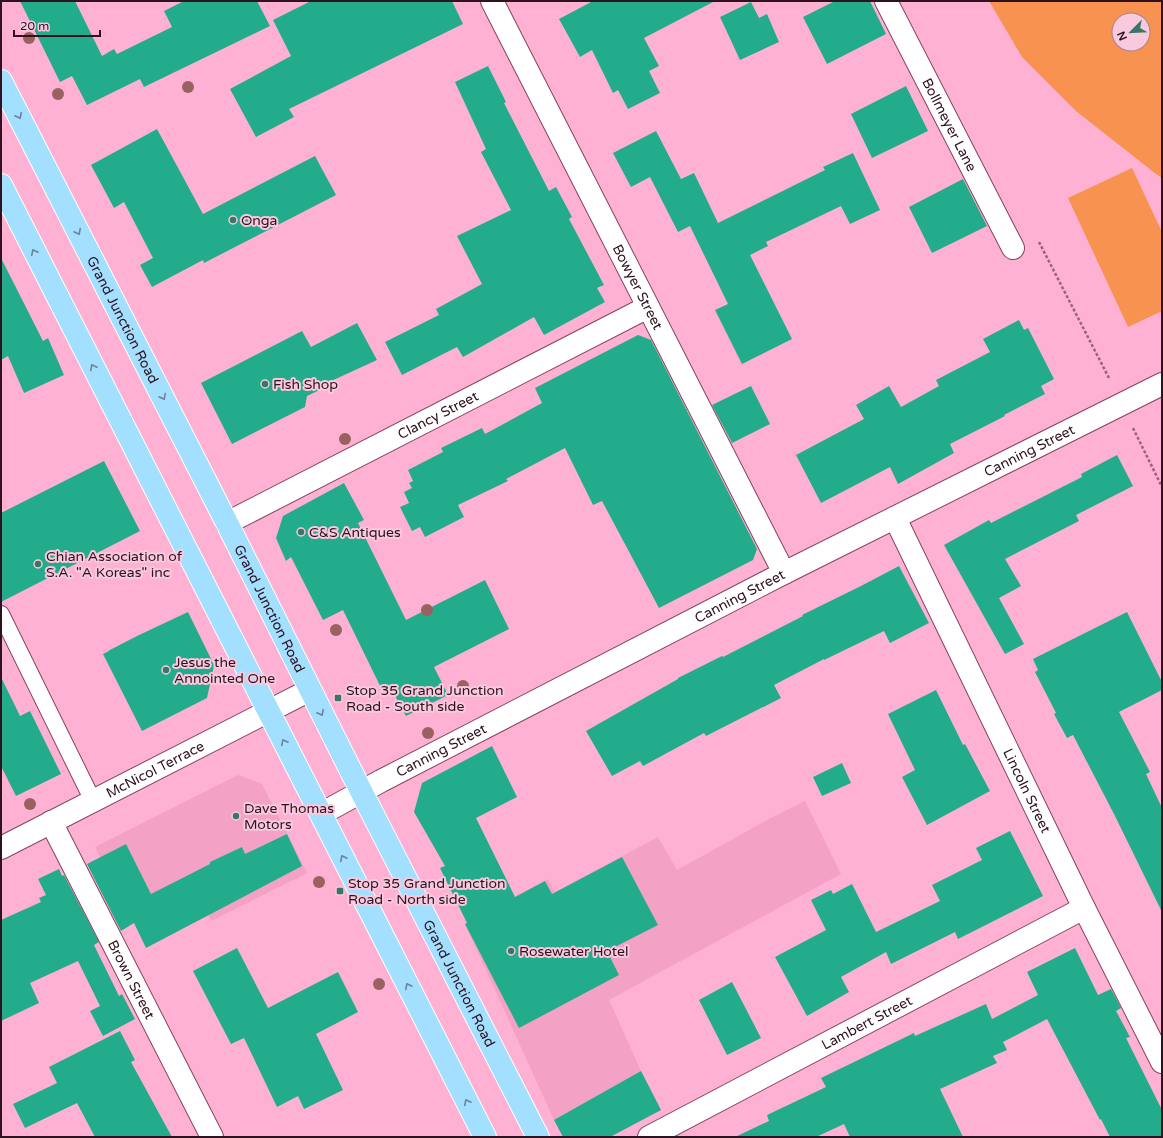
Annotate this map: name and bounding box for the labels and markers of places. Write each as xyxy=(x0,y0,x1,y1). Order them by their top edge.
place label: Onga xyxy=(241,212,277,229)
marker: Onga xyxy=(228,215,238,225)
place label: Fish Shop xyxy=(273,376,338,393)
marker: Fish Shop xyxy=(260,379,270,389)
place label: C&S Antiques xyxy=(309,524,401,541)
marker: C&S Antiques xyxy=(296,527,306,537)
place label: Chian Association of S.A. "A Koreas" inc xyxy=(46,548,183,581)
marker: Chian Association of S.A. "A Koreas" inc xyxy=(33,559,43,569)
place label: Jesus the Annointed One xyxy=(174,654,275,687)
marker: Jesus the Annointed One xyxy=(161,665,171,675)
place label: Stop 35 Grand Junction Road - South side xyxy=(346,682,504,715)
marker: Stop 35 Grand Junction Road - South side xyxy=(333,693,343,703)
place label: Dave Thomas Motors xyxy=(244,800,334,833)
marker: Dave Thomas Motors xyxy=(231,811,241,821)
place label: Stop 35 Grand Junction Road - North side xyxy=(348,875,506,908)
marker: Stop 35 Grand Junction Road - North side xyxy=(335,886,345,896)
place label: Rosewater Hotel xyxy=(519,943,628,960)
marker: Rosewater Hotel xyxy=(506,946,516,956)

